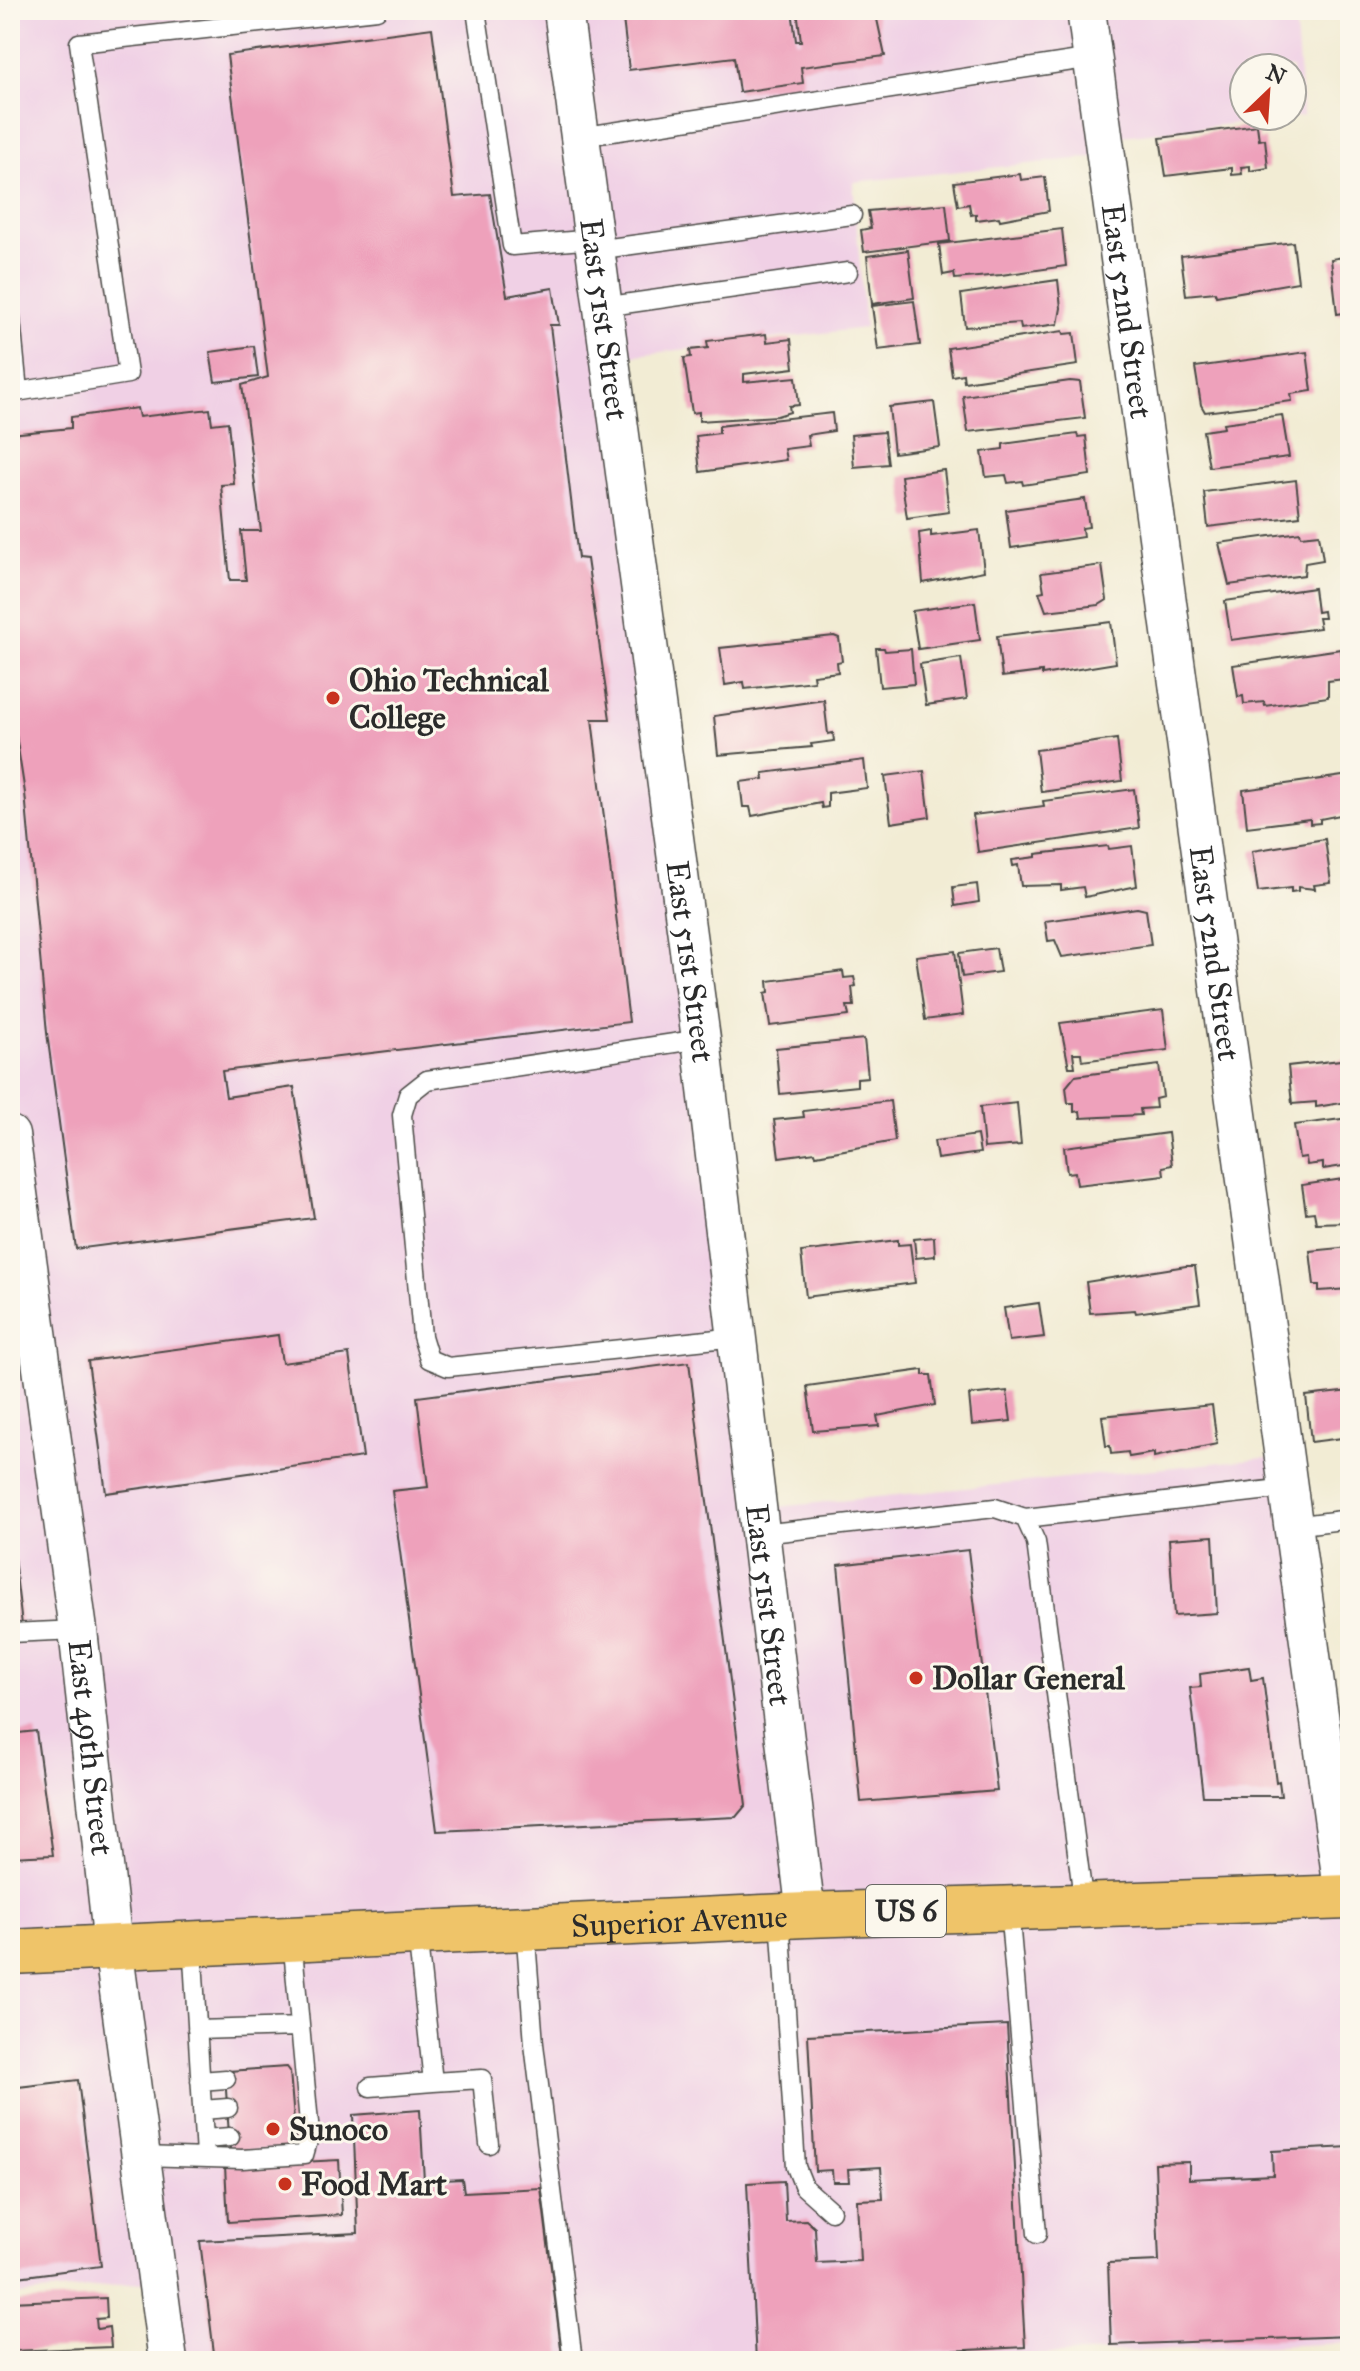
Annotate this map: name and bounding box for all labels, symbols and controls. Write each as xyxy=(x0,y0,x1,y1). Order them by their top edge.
north arrow xyxy=(1228,52,1308,132)
text: N xyxy=(1262,58,1291,91)
street label: East 52nd Street xyxy=(1093,201,1161,421)
street label: East 51st Street xyxy=(572,216,637,423)
place label: Ohio Technical College xyxy=(349,661,550,737)
marker: Ohio Technical College xyxy=(324,689,342,707)
street label: East 52nd Street xyxy=(1181,843,1249,1063)
street label: East 51st Street xyxy=(658,858,723,1065)
street label: East 51st Street xyxy=(737,1502,800,1708)
street label: East 49th Street xyxy=(60,1638,122,1858)
place label: Dollar General xyxy=(932,1659,1126,1698)
marker: Dollar General xyxy=(907,1669,925,1687)
road number: US 6 xyxy=(866,1885,946,1937)
street label: Superior Avenue xyxy=(570,1896,788,1945)
place label: Sunoco xyxy=(289,2110,388,2149)
marker: Sunoco xyxy=(264,2120,282,2138)
place label: Food Mart xyxy=(301,2165,447,2204)
marker: Food Mart xyxy=(276,2175,294,2193)

